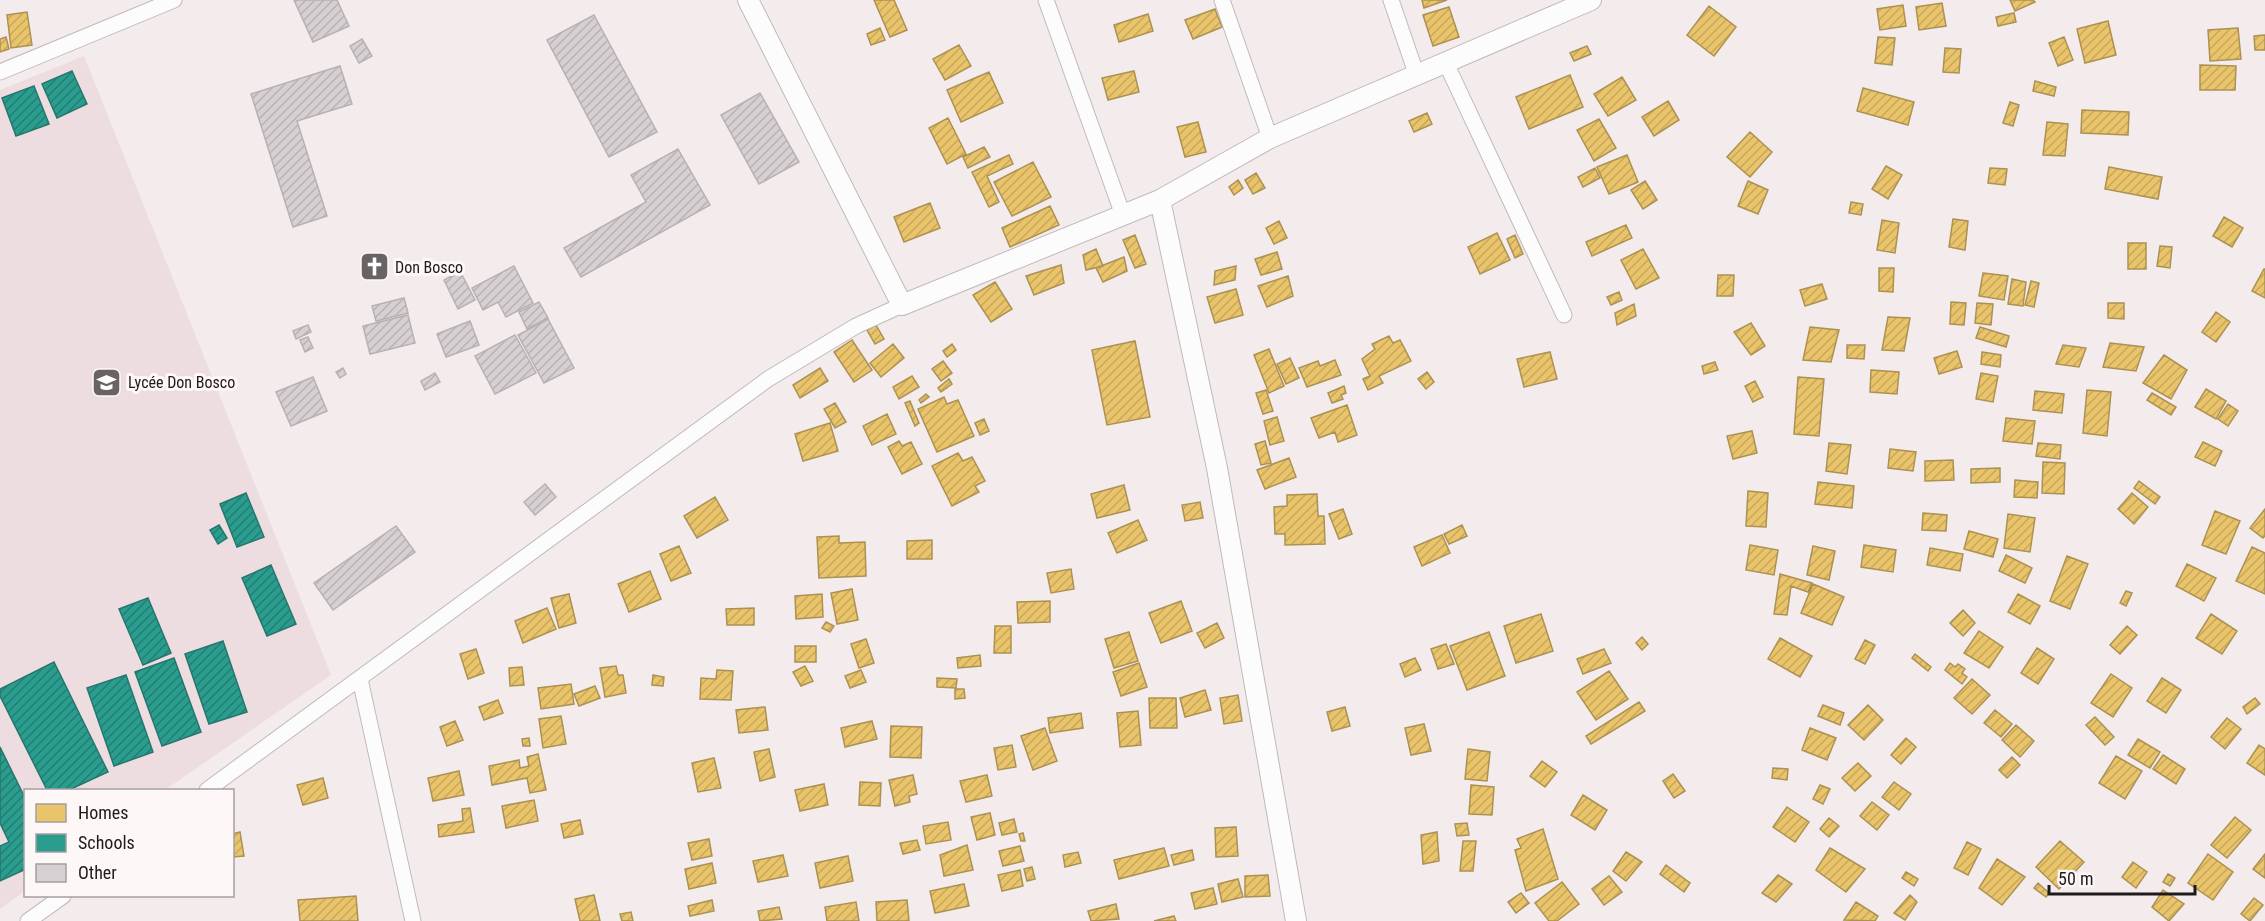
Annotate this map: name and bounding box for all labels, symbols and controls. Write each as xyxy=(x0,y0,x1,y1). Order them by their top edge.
church icon: Don Bosco xyxy=(358,251,390,283)
place label: Don Bosco xyxy=(395,258,463,277)
school or university icon: Lycée Don Bosco xyxy=(91,366,123,398)
place label: Lycée Don Bosco xyxy=(128,373,235,392)
legend xyxy=(24,789,234,897)
text: Homes xyxy=(78,802,128,823)
text: Schools xyxy=(78,832,135,853)
scale bar xyxy=(2049,858,2194,896)
text: Other xyxy=(78,862,117,883)
text: 50 m xyxy=(2058,868,2093,889)

